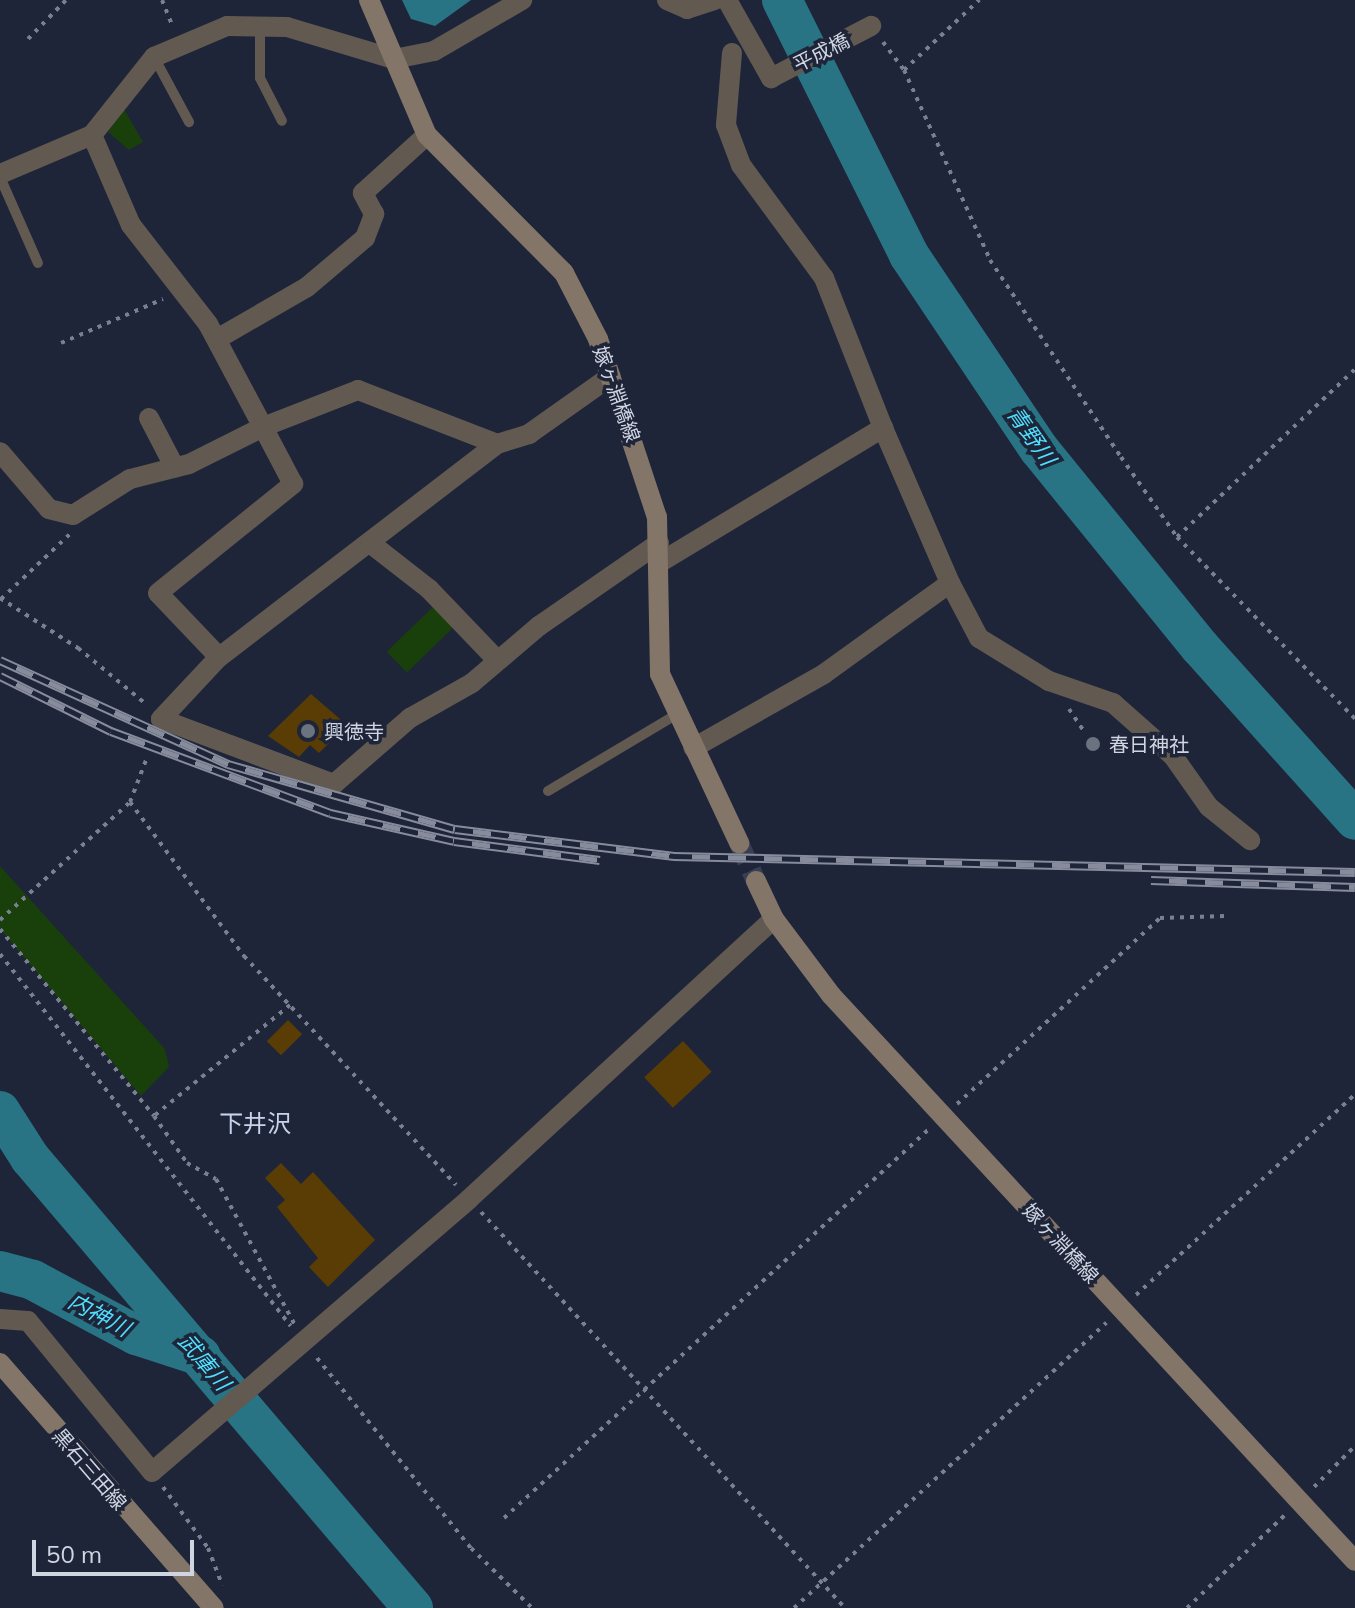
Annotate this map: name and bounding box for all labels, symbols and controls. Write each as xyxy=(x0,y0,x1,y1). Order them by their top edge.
street label: 平成橋 xyxy=(789,28,853,76)
street label: 嫁ヶ淵橋線 xyxy=(589,343,645,445)
water label: 青野川 xyxy=(1001,401,1061,471)
place label: 興徳寺 xyxy=(324,719,384,743)
marker: 興徳寺 xyxy=(299,722,317,740)
place label: 春日神社 xyxy=(1109,732,1189,756)
marker: 春日神社 xyxy=(1084,735,1102,753)
district label: 下井沢 xyxy=(219,1110,291,1138)
street label: 嫁ヶ淵橋線 xyxy=(1018,1198,1104,1288)
water label: 内神川 xyxy=(64,1288,134,1342)
water label: 武庫川 xyxy=(173,1328,235,1396)
street label: 黒石三田線 xyxy=(48,1423,132,1515)
scale bar xyxy=(36,1524,198,1574)
text: 50 m xyxy=(46,1539,102,1569)

